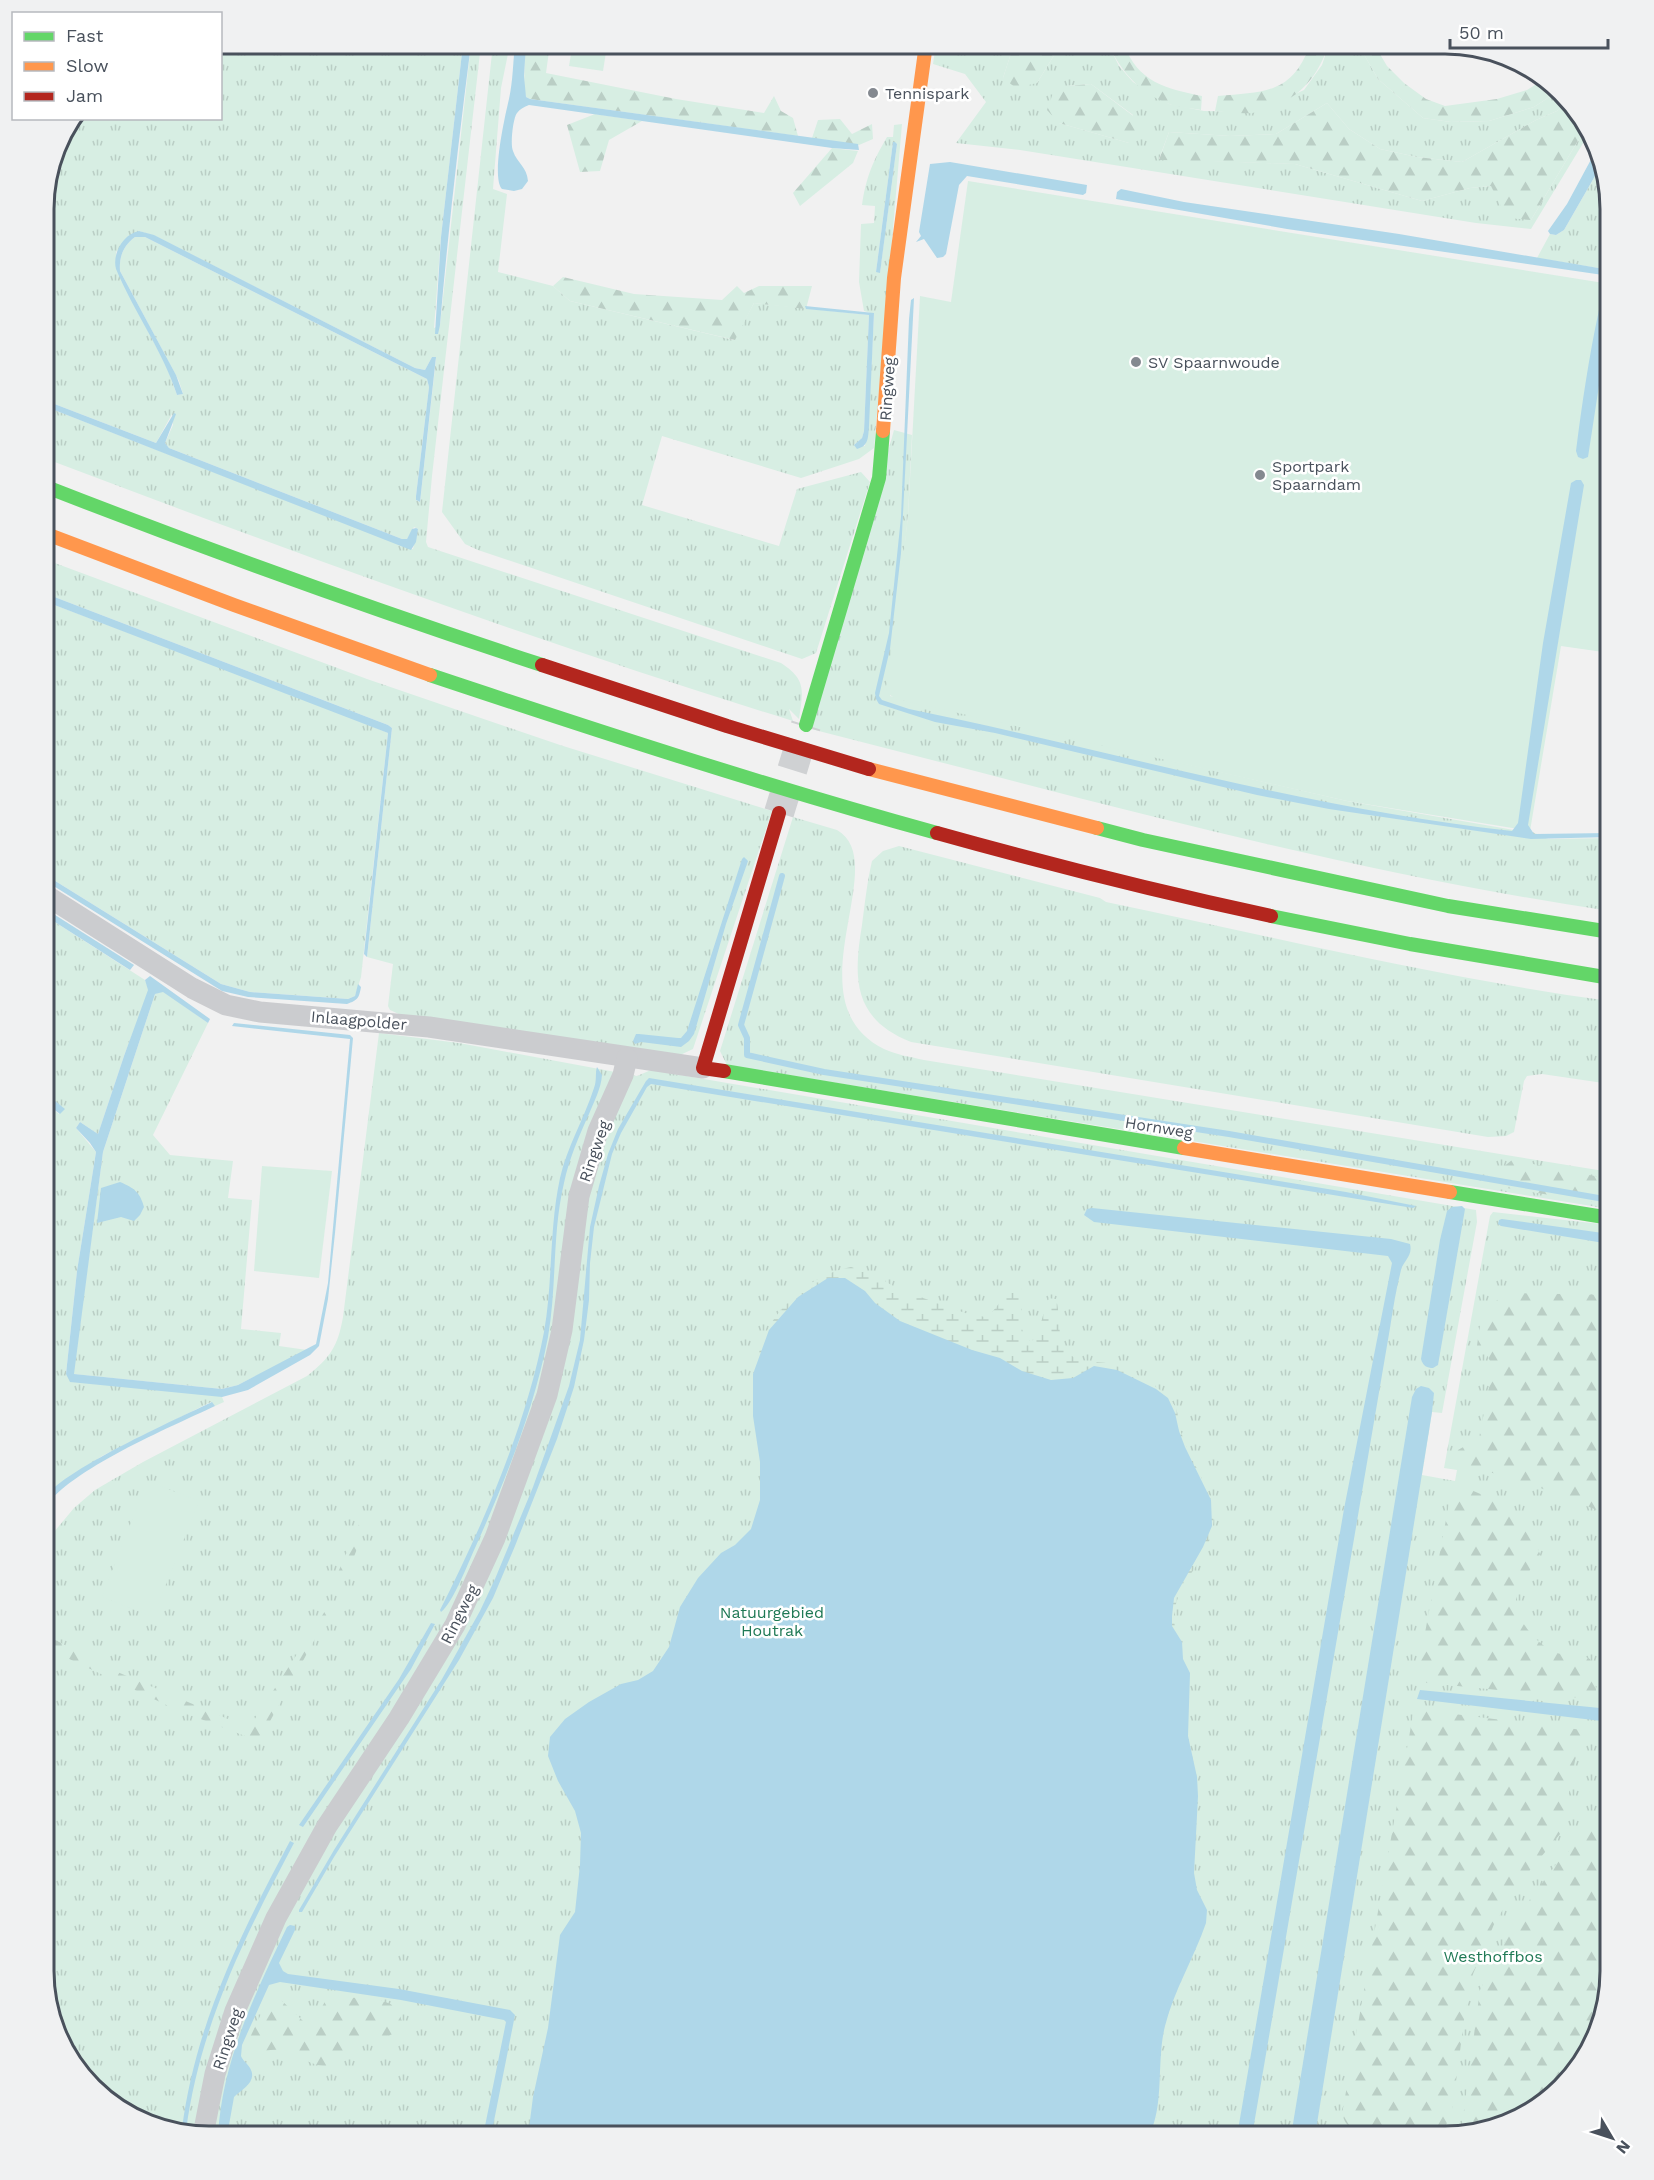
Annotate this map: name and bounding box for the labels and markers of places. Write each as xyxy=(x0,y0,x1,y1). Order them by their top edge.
place label: Tennispark xyxy=(885,84,969,103)
marker: Tennispark xyxy=(866,86,880,100)
place label: SV Spaarnwoude xyxy=(1148,353,1280,372)
marker: SV Spaarnwoude xyxy=(1129,355,1143,369)
place label: Sportpark Spaarndam xyxy=(1272,457,1361,494)
marker: Sportpark Spaarndam xyxy=(1253,468,1267,482)

